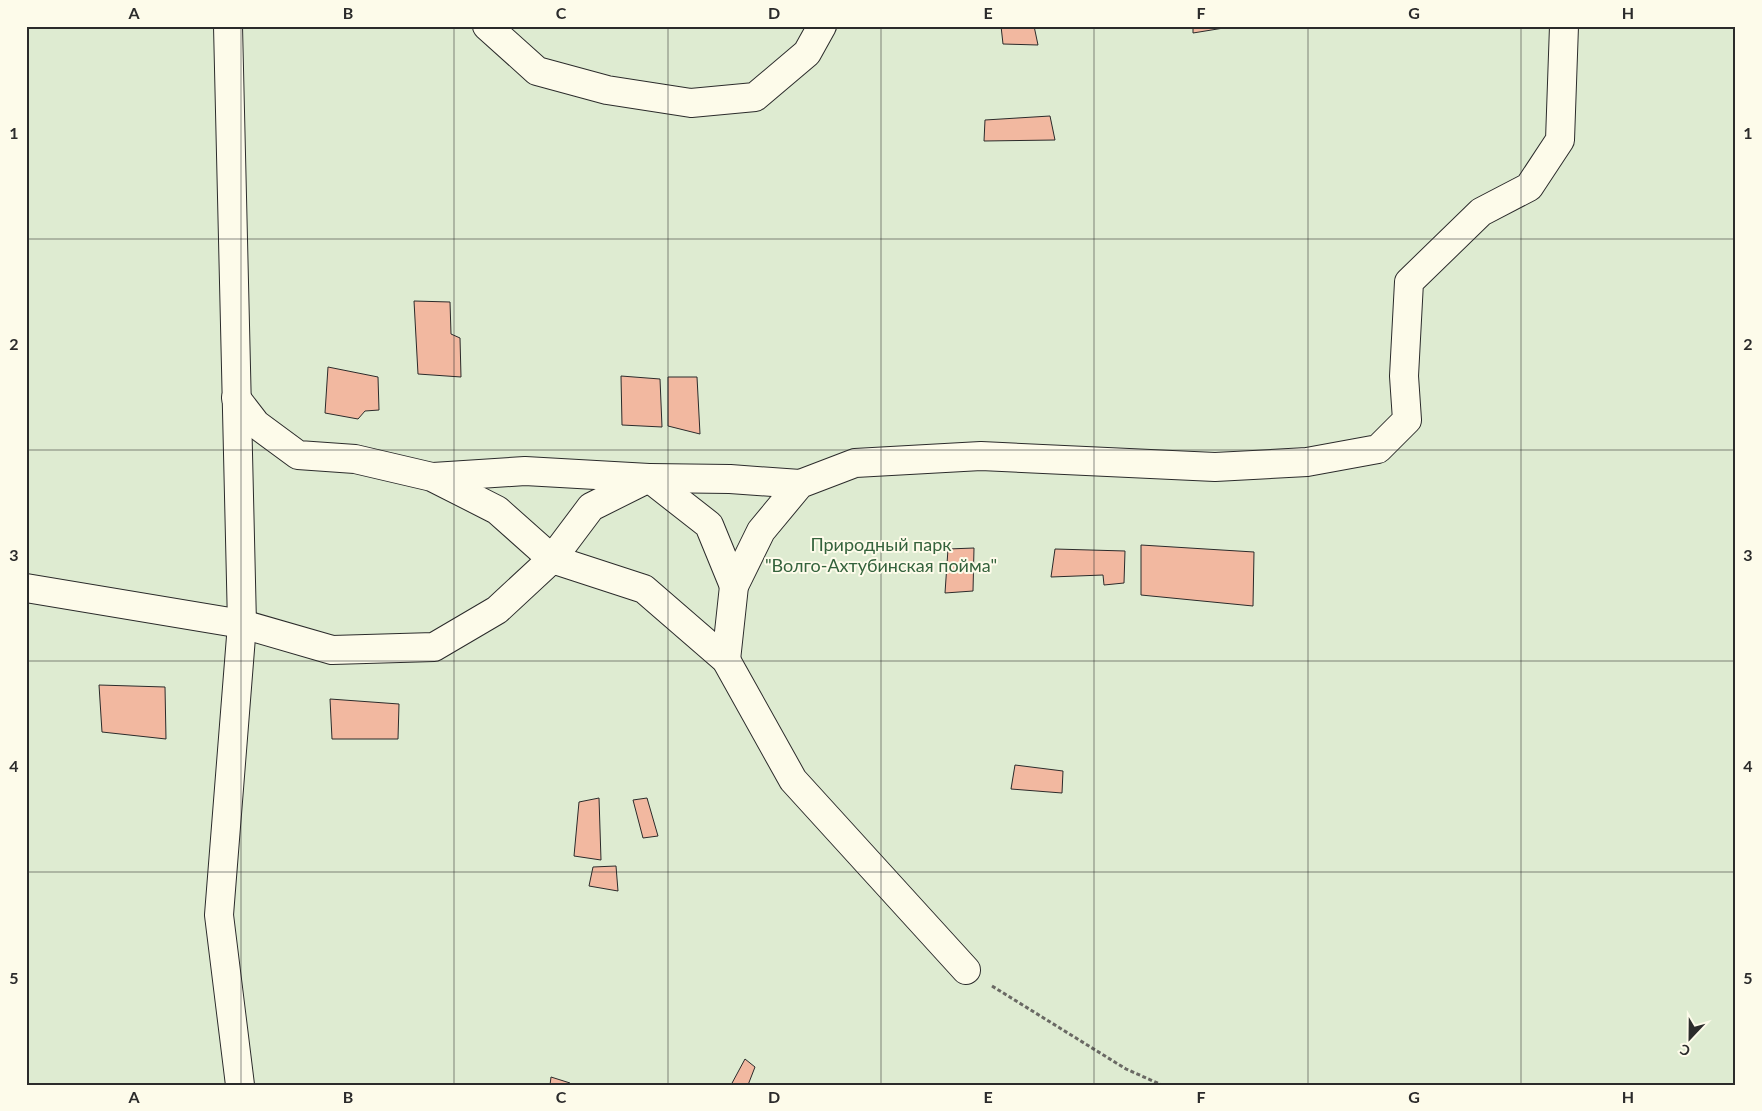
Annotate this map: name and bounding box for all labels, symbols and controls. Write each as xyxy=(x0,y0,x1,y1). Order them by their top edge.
text: A xyxy=(127,3,140,22)
text: B xyxy=(343,3,353,22)
text: C xyxy=(556,3,567,22)
text: D xyxy=(768,3,780,22)
text: E xyxy=(983,3,993,22)
text: F xyxy=(1196,3,1206,22)
text: G xyxy=(1408,3,1420,22)
text: H xyxy=(1622,3,1634,22)
text: 1 xyxy=(9,123,19,142)
text: 1 xyxy=(1743,123,1753,142)
text: 2 xyxy=(9,334,19,353)
text: 2 xyxy=(1743,334,1753,353)
park label: Природный парк "Волго-Ахтубинская пойма" xyxy=(765,533,997,576)
text: 3 xyxy=(9,545,19,564)
text: 3 xyxy=(1743,545,1753,564)
text: 4 xyxy=(9,756,19,775)
text: 4 xyxy=(1743,756,1753,775)
text: 5 xyxy=(9,968,19,987)
text: 5 xyxy=(1743,968,1753,987)
north arrow xyxy=(1664,1014,1714,1064)
text: С xyxy=(1677,1041,1692,1060)
text: A xyxy=(127,1087,140,1106)
text: B xyxy=(343,1087,353,1106)
text: C xyxy=(556,1087,567,1106)
text: D xyxy=(768,1087,780,1106)
text: E xyxy=(983,1087,993,1106)
text: F xyxy=(1196,1087,1206,1106)
text: G xyxy=(1408,1087,1420,1106)
text: H xyxy=(1622,1087,1634,1106)

